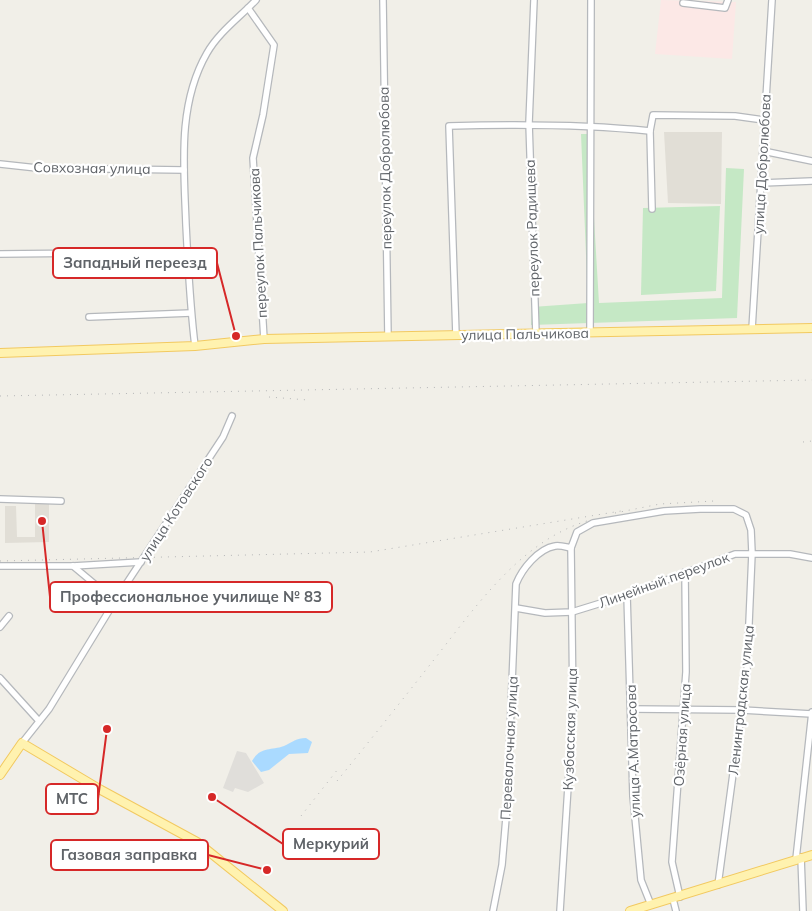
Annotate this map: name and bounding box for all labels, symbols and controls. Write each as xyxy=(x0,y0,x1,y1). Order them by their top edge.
street label: переулок Добролюбова xyxy=(375,86,395,250)
street label: улица Добролюбова xyxy=(749,93,775,235)
street label: Совхозная улица xyxy=(33,158,151,178)
street label: переулок Радищева xyxy=(521,159,543,297)
street label: переулок Пальчикова xyxy=(245,167,271,319)
callout: Западный переезд xyxy=(53,248,217,278)
text: Западный переезд xyxy=(63,253,207,272)
street label: улица Пальчикова xyxy=(461,324,589,344)
street label: улица Котовского xyxy=(135,453,217,565)
street label: Линейный переулок xyxy=(596,548,732,612)
callout: Профессиональное училище № 83 xyxy=(50,582,332,612)
text: Профессиональное училище № 83 xyxy=(60,587,322,606)
street label: Ленинградская улица xyxy=(724,624,758,776)
street label: Кузбасская улица xyxy=(559,667,581,791)
street label: Перевалочная улица xyxy=(496,675,522,821)
street label: Озёрная улица xyxy=(669,683,695,787)
street label: улица А.Матросова xyxy=(622,684,644,818)
callout: МТС xyxy=(46,784,98,814)
text: МТС xyxy=(56,789,88,808)
callout: Меркурий xyxy=(283,829,379,859)
text: Меркурий xyxy=(293,834,369,853)
callout: Газовая заправка xyxy=(51,840,208,870)
text: Газовая заправка xyxy=(61,845,197,864)

